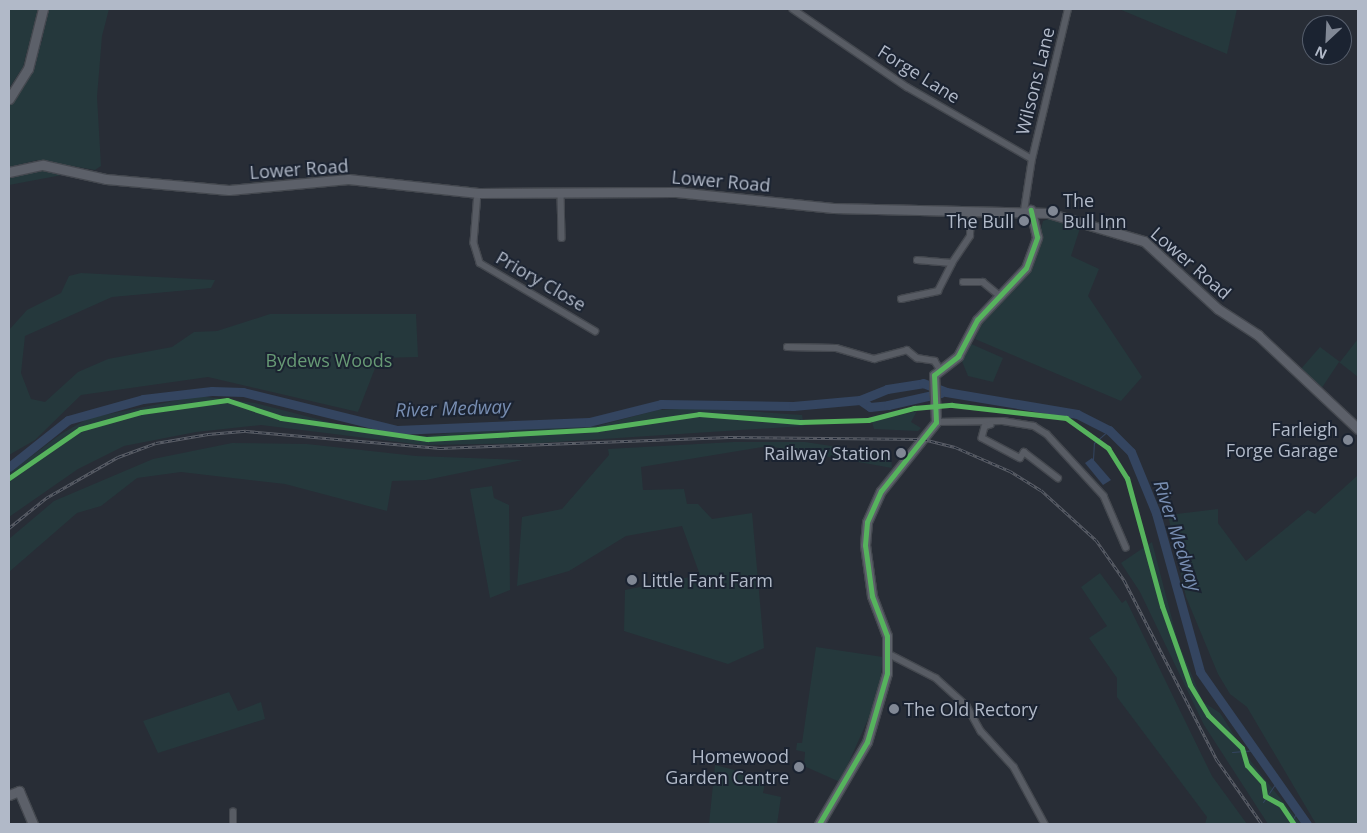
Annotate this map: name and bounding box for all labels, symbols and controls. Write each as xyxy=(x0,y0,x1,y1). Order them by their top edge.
north arrow xyxy=(1302,15,1352,65)
street label: Wilsons Lane xyxy=(1011,25,1059,137)
street label: Forge Lane xyxy=(874,40,964,108)
text: N xyxy=(1312,42,1330,64)
street label: Lower Road xyxy=(249,155,349,183)
street label: Lower Road xyxy=(671,166,771,196)
place label: The Bull Inn xyxy=(1063,190,1127,232)
marker: The Bull Inn xyxy=(1047,205,1059,217)
place label: The Bull xyxy=(947,210,1014,232)
marker: The Bull xyxy=(1018,215,1030,227)
street label: Lower Road xyxy=(1146,222,1236,304)
street label: Priory Close xyxy=(492,247,590,315)
park label: Bydews Woods xyxy=(266,349,392,371)
water label: River Medway xyxy=(395,396,511,422)
place label: Farleigh Forge Garage xyxy=(1226,419,1338,462)
marker: Farleigh Forge Garage xyxy=(1342,434,1354,446)
place label: Railway Station xyxy=(764,442,891,464)
marker: Railway Station xyxy=(895,447,907,459)
water label: River Medway xyxy=(1148,477,1206,595)
place label: Little Fant Farm xyxy=(642,569,773,591)
marker: Little Fant Farm xyxy=(626,574,638,586)
place label: The Old Rectory xyxy=(904,698,1037,720)
marker: The Old Rectory xyxy=(888,703,900,715)
place label: Homewood Garden Centre xyxy=(665,746,789,789)
marker: Homewood Garden Centre xyxy=(793,761,805,773)

